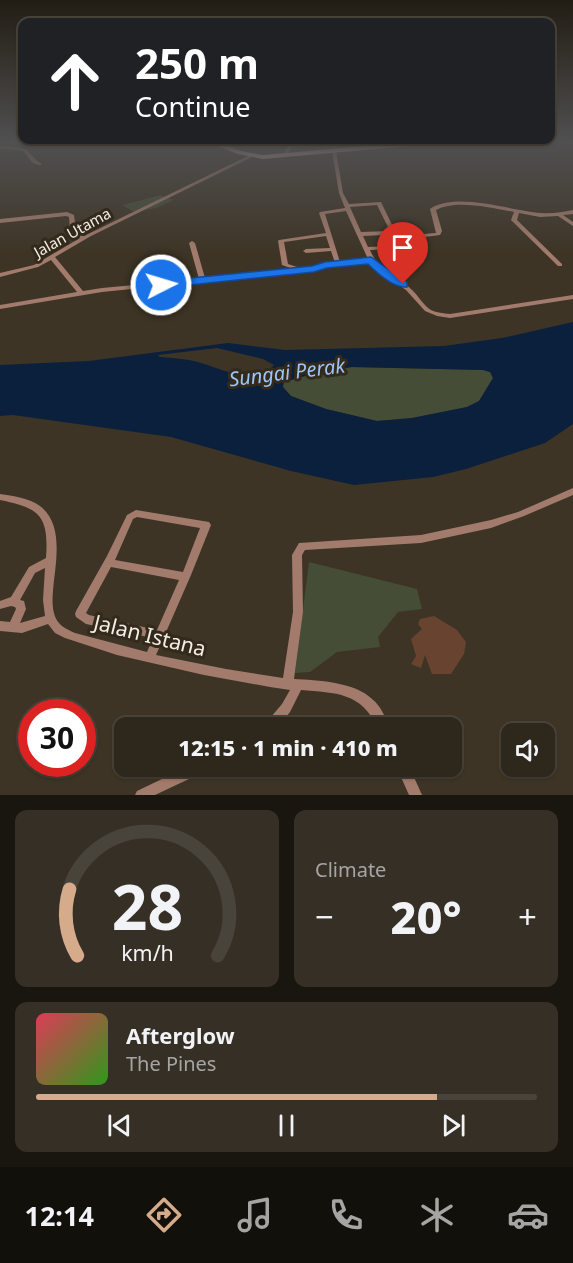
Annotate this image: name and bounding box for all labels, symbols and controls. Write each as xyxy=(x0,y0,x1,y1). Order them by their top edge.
text: 250 m xyxy=(135,34,259,91)
icon: ahead xyxy=(36,42,114,120)
text: Continue xyxy=(135,88,250,125)
street label: Jalan Utama xyxy=(28,203,114,262)
pin xyxy=(377,222,428,284)
icon: arrive xyxy=(386,231,419,264)
position arrow xyxy=(129,253,193,317)
water label: Sungai Perak xyxy=(227,351,348,393)
street label: Jalan Istana xyxy=(89,607,209,662)
speed limit sign: 30 xyxy=(18,699,96,777)
map controls xyxy=(501,723,555,777)
button: sound xyxy=(501,723,555,777)
text: 12:15 · 1 min · 410 m xyxy=(178,732,398,762)
text: Climate xyxy=(315,856,386,883)
text: 28 xyxy=(111,863,183,948)
text: 20° xyxy=(390,886,462,947)
text: − xyxy=(315,894,334,939)
text: + xyxy=(518,894,537,939)
text: km/h xyxy=(121,938,173,967)
text: Afterglow xyxy=(126,1020,235,1050)
text: The Pines xyxy=(126,1050,216,1077)
icon: previous xyxy=(103,1109,136,1142)
icon: pause xyxy=(270,1109,303,1142)
icon: next xyxy=(437,1109,470,1142)
icon: directions xyxy=(143,1194,185,1236)
icon: music xyxy=(234,1194,276,1236)
icon: phone xyxy=(325,1194,367,1236)
icon: climate xyxy=(416,1194,458,1236)
icon: car xyxy=(507,1194,549,1236)
text: 12:14 xyxy=(24,1197,94,1234)

